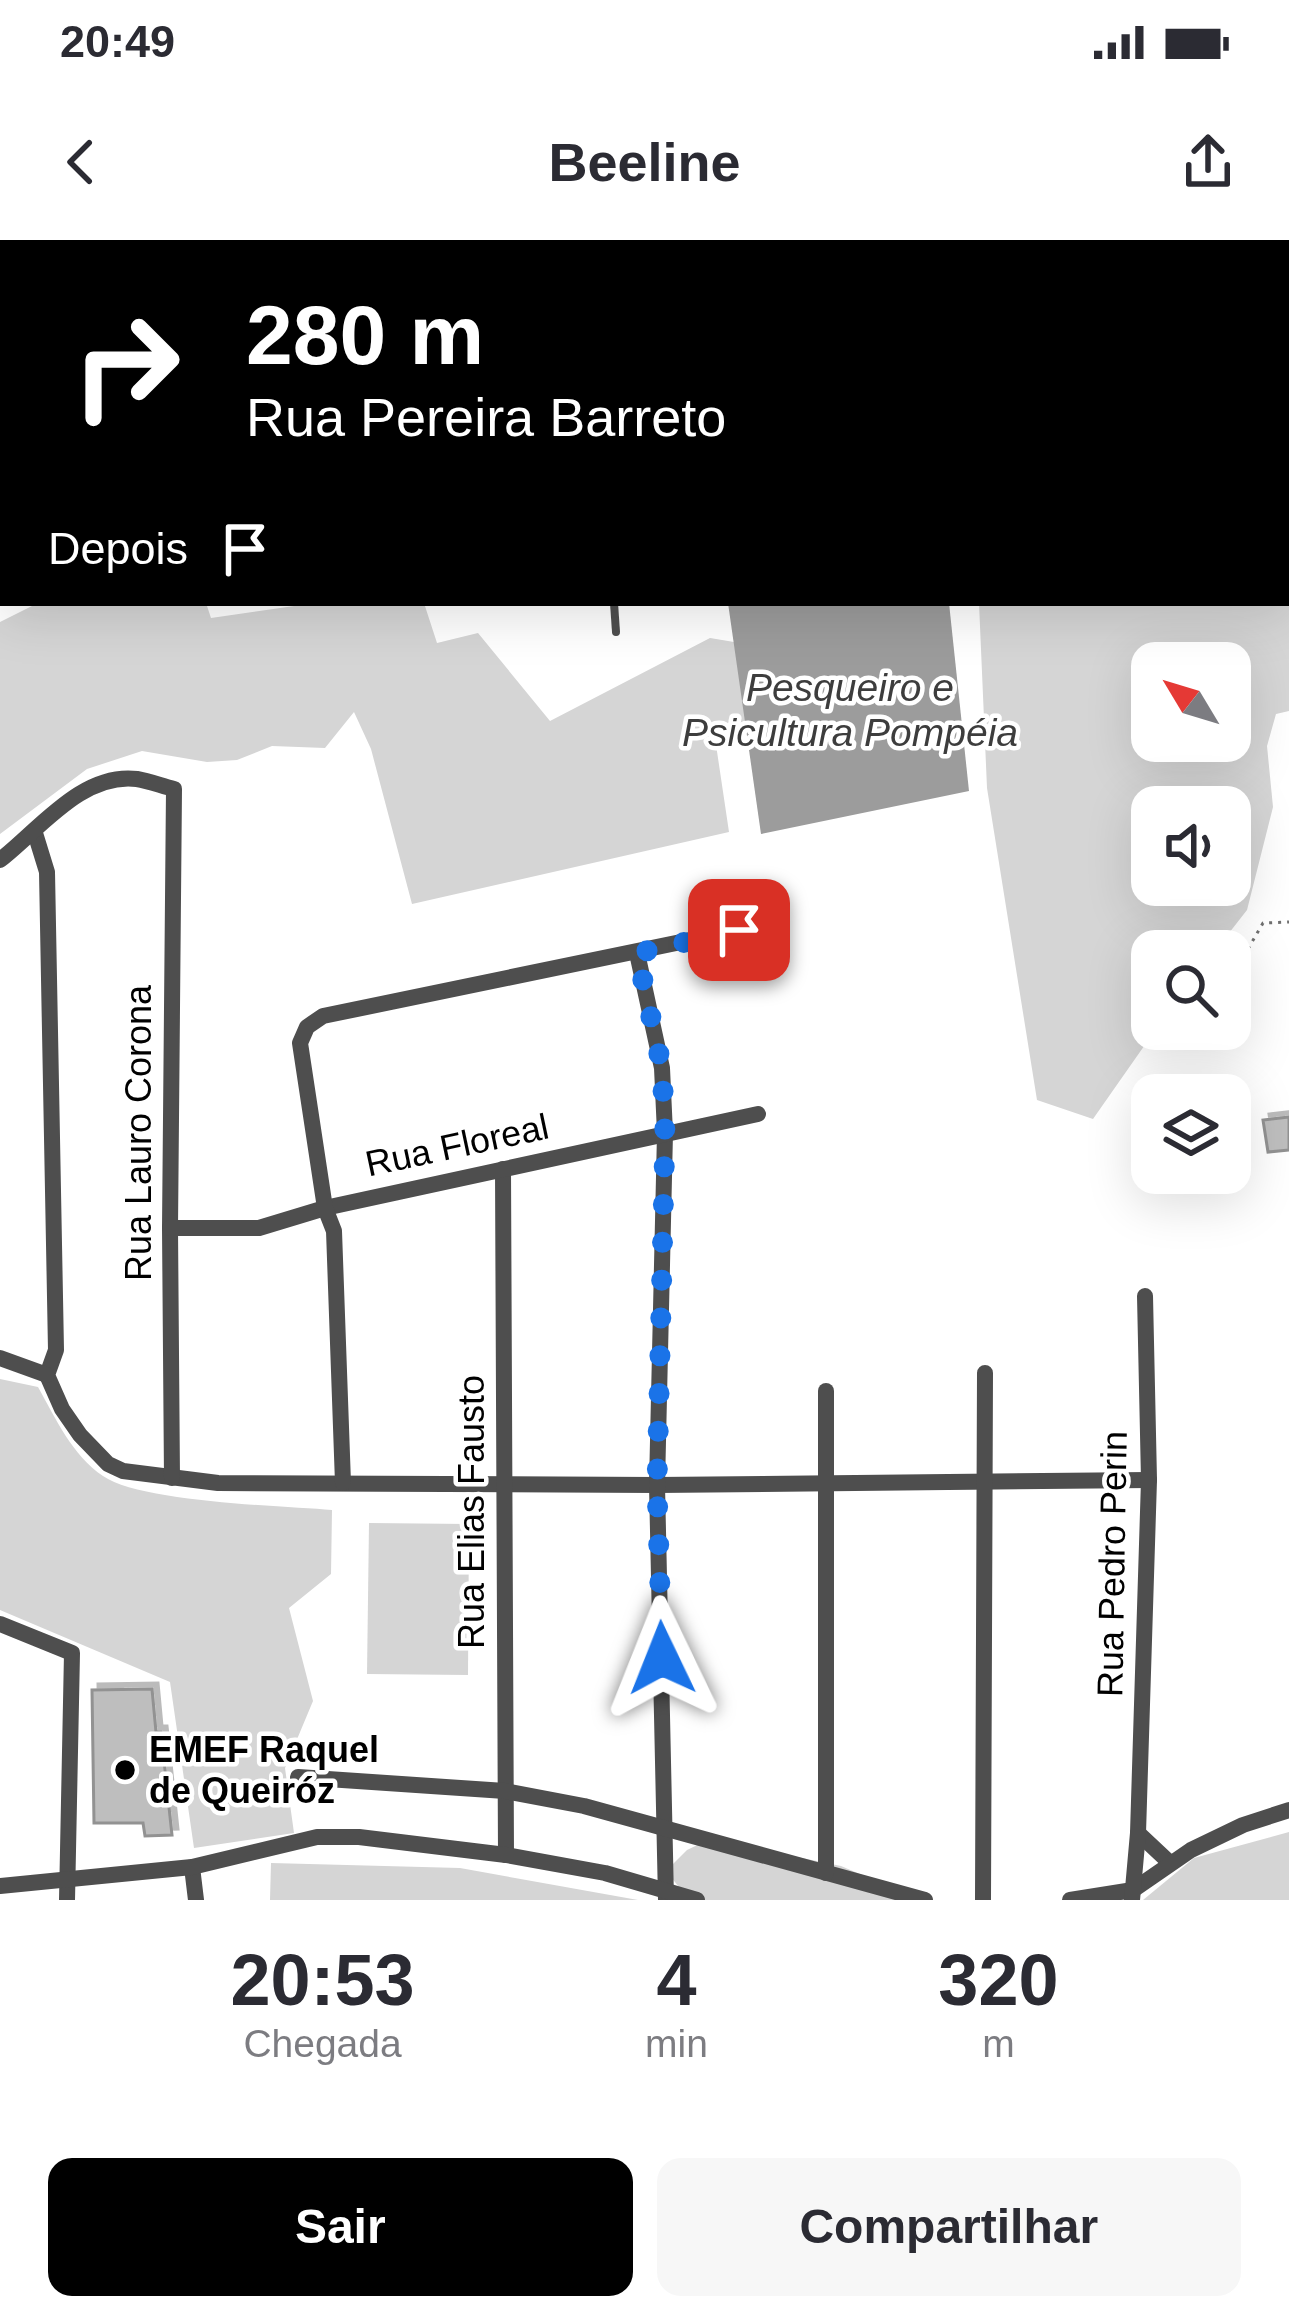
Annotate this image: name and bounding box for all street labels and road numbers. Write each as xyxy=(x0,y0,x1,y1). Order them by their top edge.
street label: Rua Lauro Corona xyxy=(118,984,159,1281)
street label: Rua Floreal xyxy=(362,1106,552,1184)
street label: Rua Elias Fausto xyxy=(451,1375,492,1649)
street label: Rua Pedro Perin xyxy=(1089,1431,1135,1697)

